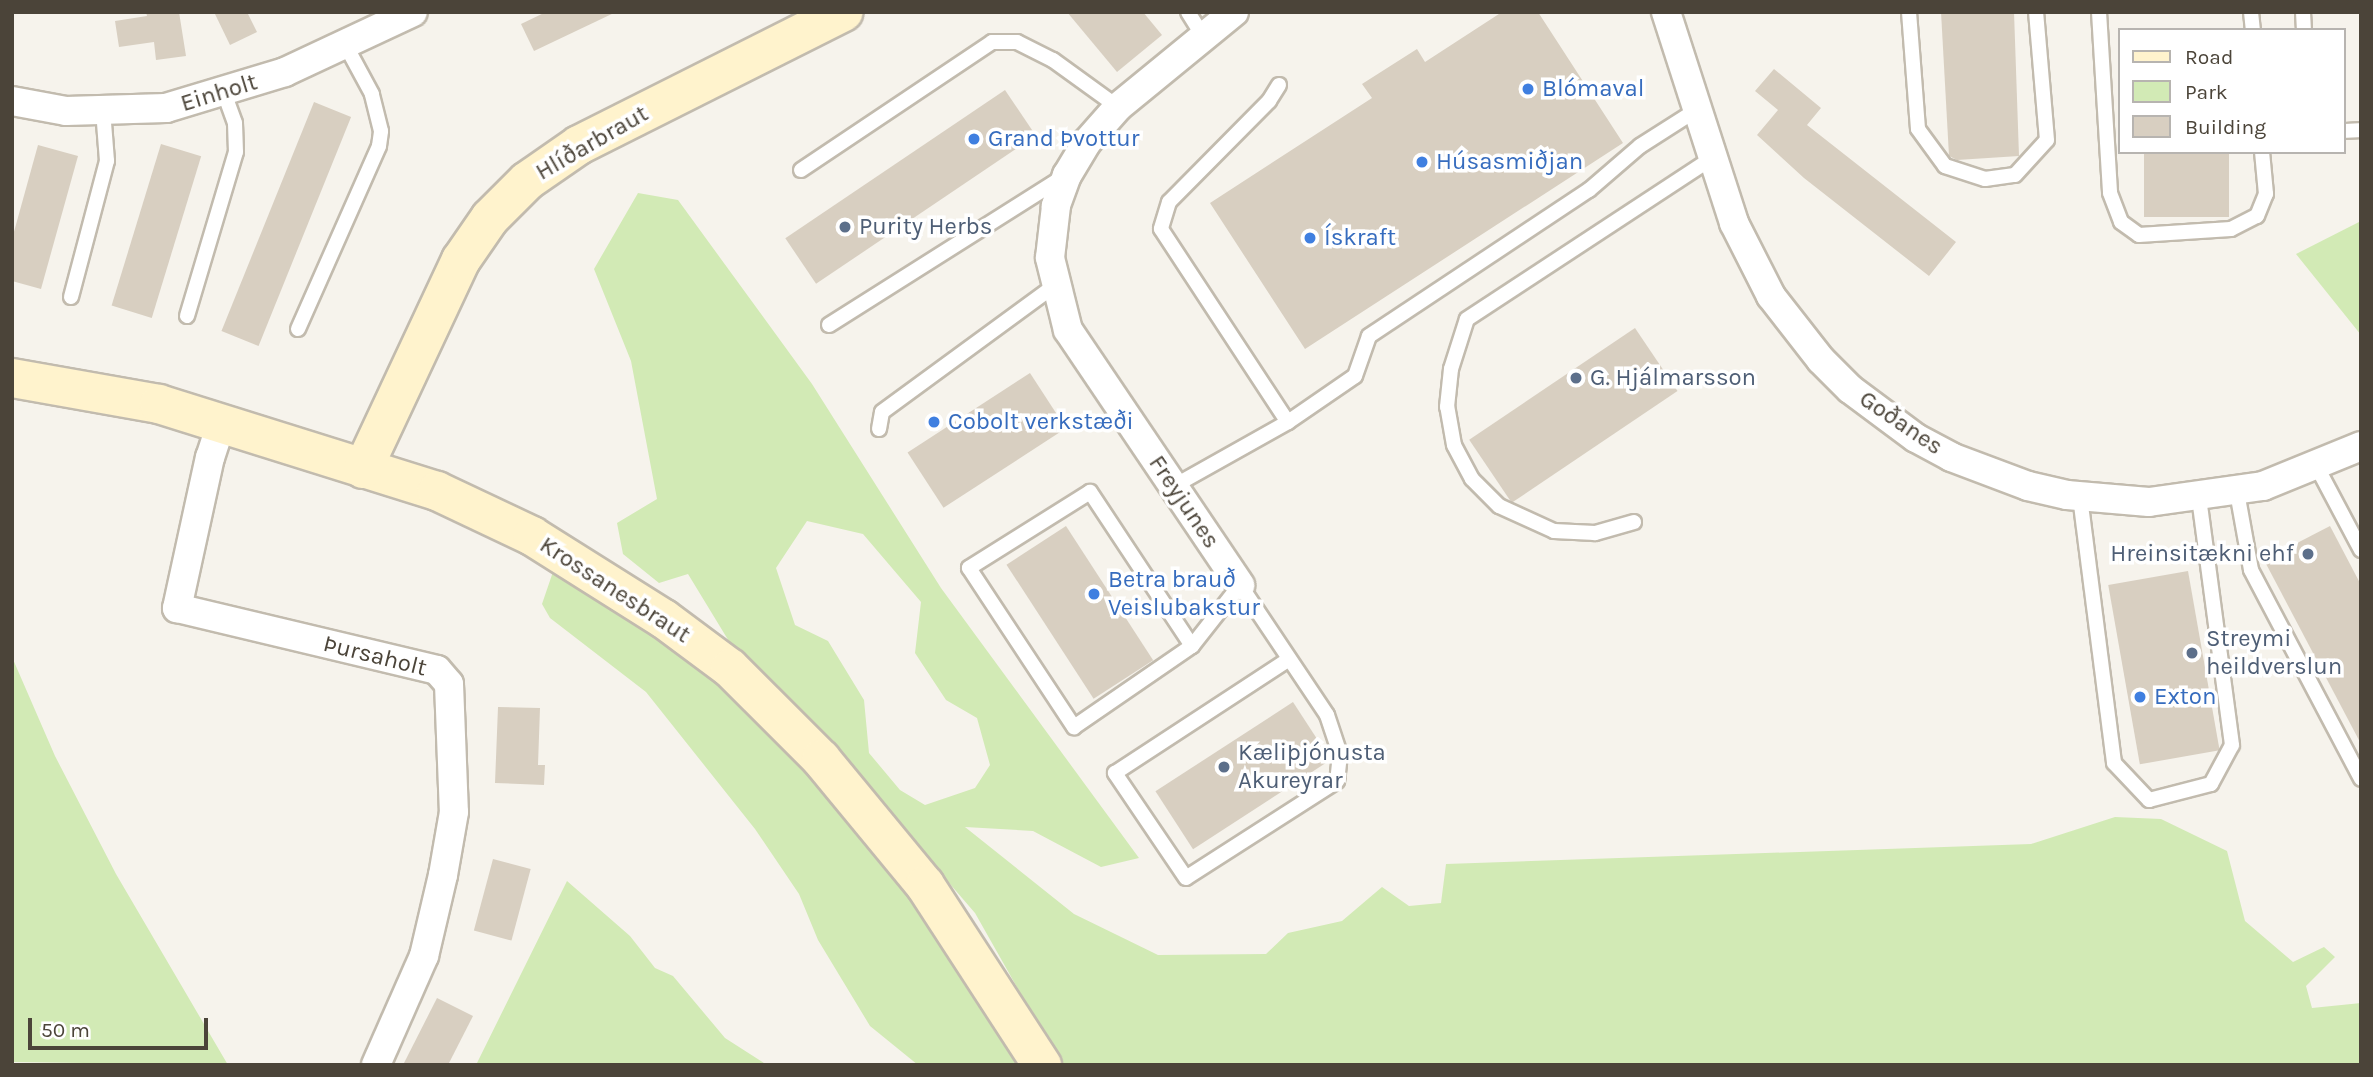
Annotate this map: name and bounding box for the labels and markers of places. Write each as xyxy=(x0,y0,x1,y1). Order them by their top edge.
place label: Blómaval xyxy=(1542,75,1644,103)
marker: Blómaval xyxy=(1520,81,1536,97)
place label: Grand Þvottur xyxy=(988,125,1139,153)
marker: Grand Þvottur xyxy=(966,131,982,147)
place label: Húsasmiðjan xyxy=(1436,148,1583,176)
marker: Húsasmiðjan xyxy=(1414,154,1430,170)
place label: Purity Herbs xyxy=(859,213,992,241)
marker: Purity Herbs xyxy=(837,219,853,235)
place label: Ískraft xyxy=(1324,224,1396,252)
marker: Ískraft xyxy=(1302,230,1318,246)
place label: G. Hjálmarsson xyxy=(1590,364,1756,392)
marker: G. Hjálmarsson xyxy=(1568,370,1584,386)
place label: Cobolt verkstæði xyxy=(948,408,1134,436)
marker: Cobolt verkstæði xyxy=(926,414,942,430)
place label: Hreinsitækni ehf xyxy=(2110,540,2294,568)
marker: Hreinsitækni ehf xyxy=(2300,546,2316,562)
place label: Betra brauð Veislubakstur xyxy=(1108,566,1260,622)
marker: Betra brauð Veislubakstur xyxy=(1086,586,1102,602)
place label: Streymi heildverslun xyxy=(2206,625,2342,681)
marker: Streymi heildverslun xyxy=(2184,645,2200,661)
place label: Exton xyxy=(2154,683,2216,711)
marker: Exton xyxy=(2132,689,2148,705)
place label: Kæliþjónusta Akureyrar xyxy=(1238,739,1386,795)
marker: Kæliþjónusta Akureyrar xyxy=(1216,759,1232,775)

